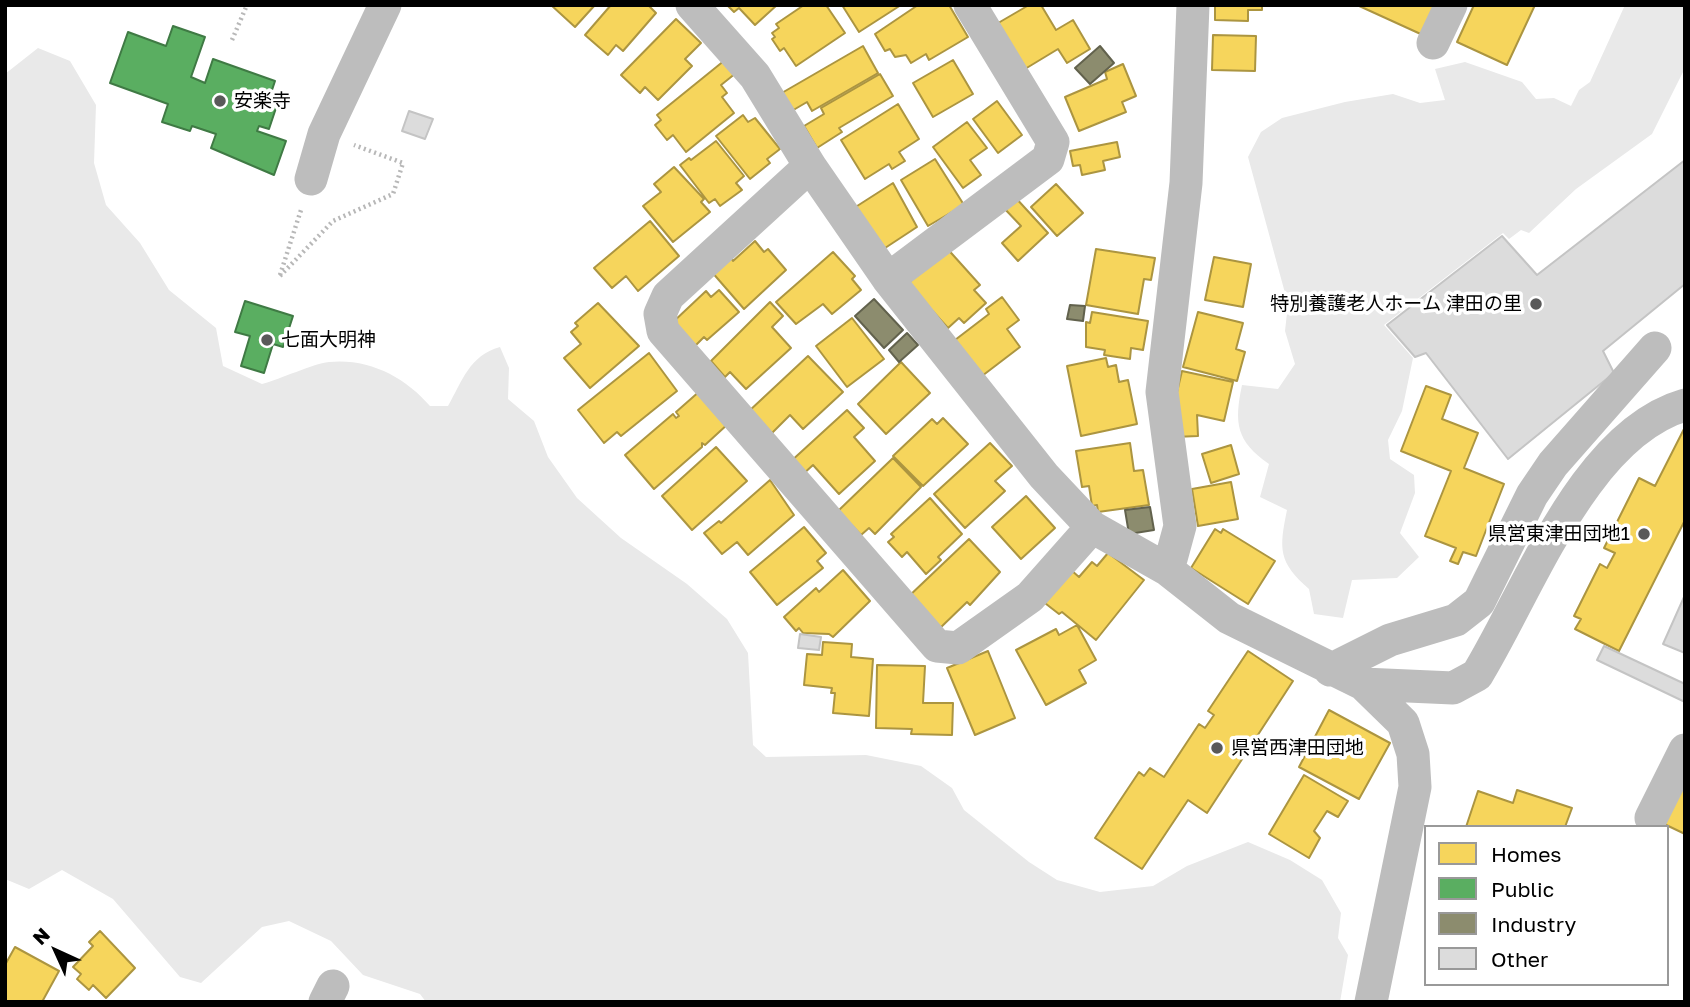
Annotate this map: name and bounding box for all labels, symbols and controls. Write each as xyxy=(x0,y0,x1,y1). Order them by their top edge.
place label: 安楽寺 xyxy=(234,90,291,112)
marker: 安楽寺 xyxy=(212,93,228,109)
place label: 特別養護老人ホーム 津田の里 xyxy=(1270,293,1522,315)
marker: 特別養護老人ホーム 津田の里 xyxy=(1528,296,1544,312)
place label: 七面大明神 xyxy=(281,329,376,351)
marker: 七面大明神 xyxy=(259,332,275,348)
place label: 県営東津田団地1 xyxy=(1488,523,1630,545)
marker: 県営東津田団地1 xyxy=(1636,526,1652,542)
place label: 県営西津田団地 xyxy=(1231,737,1364,759)
marker: 県営西津田団地 xyxy=(1209,740,1225,756)
legend xyxy=(1424,825,1669,986)
text: Homes xyxy=(1491,841,1561,867)
text: Public xyxy=(1491,876,1554,902)
text: Industry xyxy=(1491,911,1576,937)
north arrow xyxy=(21,916,91,986)
text: N xyxy=(28,923,54,949)
text: Other xyxy=(1491,946,1548,972)

